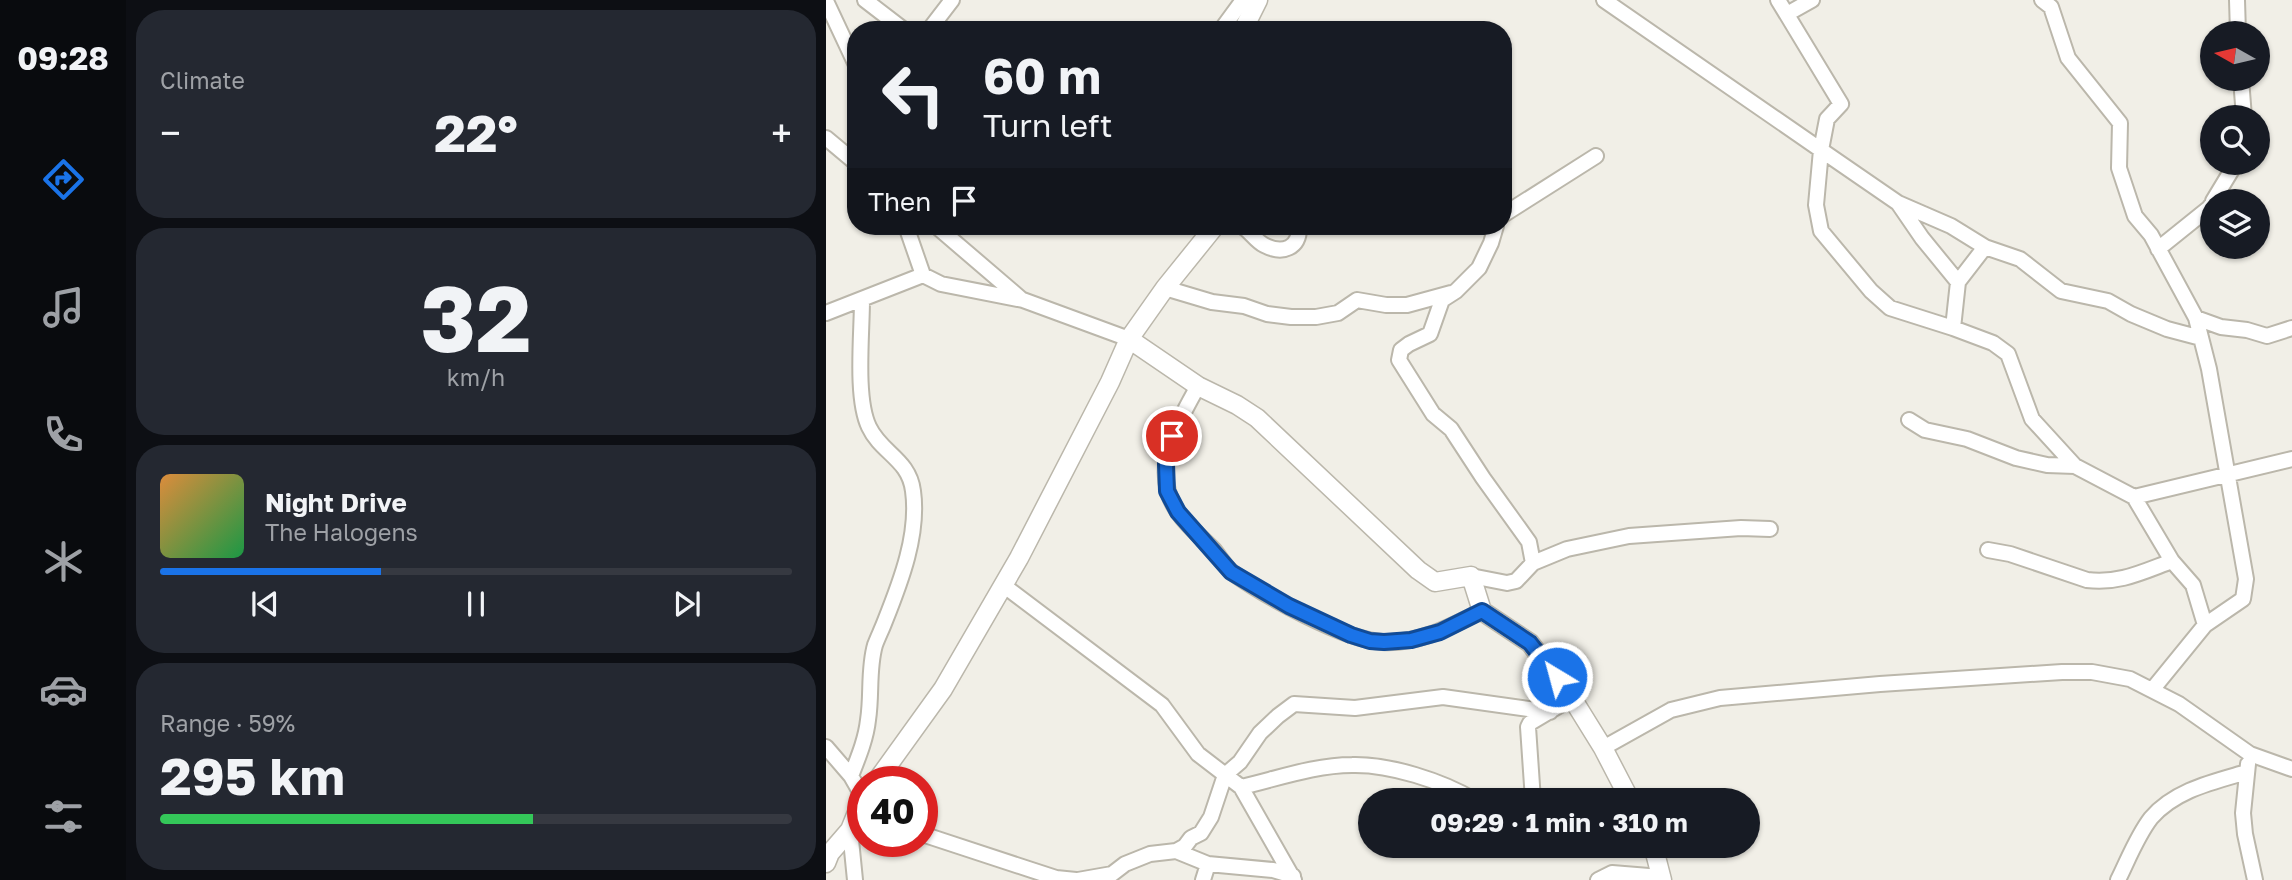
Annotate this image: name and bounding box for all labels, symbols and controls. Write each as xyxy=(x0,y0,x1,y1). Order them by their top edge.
north arrow xyxy=(2200,21,2270,91)
map controls xyxy=(2200,21,2270,259)
text: 09:28 xyxy=(17,39,109,77)
text: 60 m xyxy=(983,46,1101,105)
icon: left xyxy=(868,49,959,140)
text: Climate xyxy=(160,66,245,94)
text: 22° xyxy=(434,101,518,163)
button: search xyxy=(2200,105,2270,175)
text: Turn left xyxy=(983,106,1112,144)
text: − xyxy=(160,110,181,155)
text: + xyxy=(771,110,792,155)
icon: directions xyxy=(39,155,88,204)
icon: arrive xyxy=(945,182,983,220)
text: Then xyxy=(868,186,931,217)
button: layers xyxy=(2200,189,2270,259)
text: 32 xyxy=(420,263,532,372)
icon: music xyxy=(39,283,88,332)
text: km/h xyxy=(447,363,505,391)
pin xyxy=(1142,406,1202,466)
icon: phone xyxy=(39,410,88,459)
icon: arrive xyxy=(1153,417,1191,455)
text: Night Drive xyxy=(265,487,407,518)
text: The Halogens xyxy=(265,518,418,546)
icon: climate xyxy=(39,537,88,586)
icon: previous xyxy=(246,585,284,623)
icon: pause xyxy=(457,585,495,623)
icon: next xyxy=(668,585,706,623)
position arrow xyxy=(1520,640,1594,714)
icon: car xyxy=(39,665,88,714)
text: Range · 59% xyxy=(160,709,295,737)
text: 295 km xyxy=(160,744,345,806)
speed limit sign: 40 xyxy=(847,766,938,857)
icon: filters xyxy=(39,792,88,841)
text: 09:29 · 1 min · 310 m xyxy=(1430,807,1688,838)

